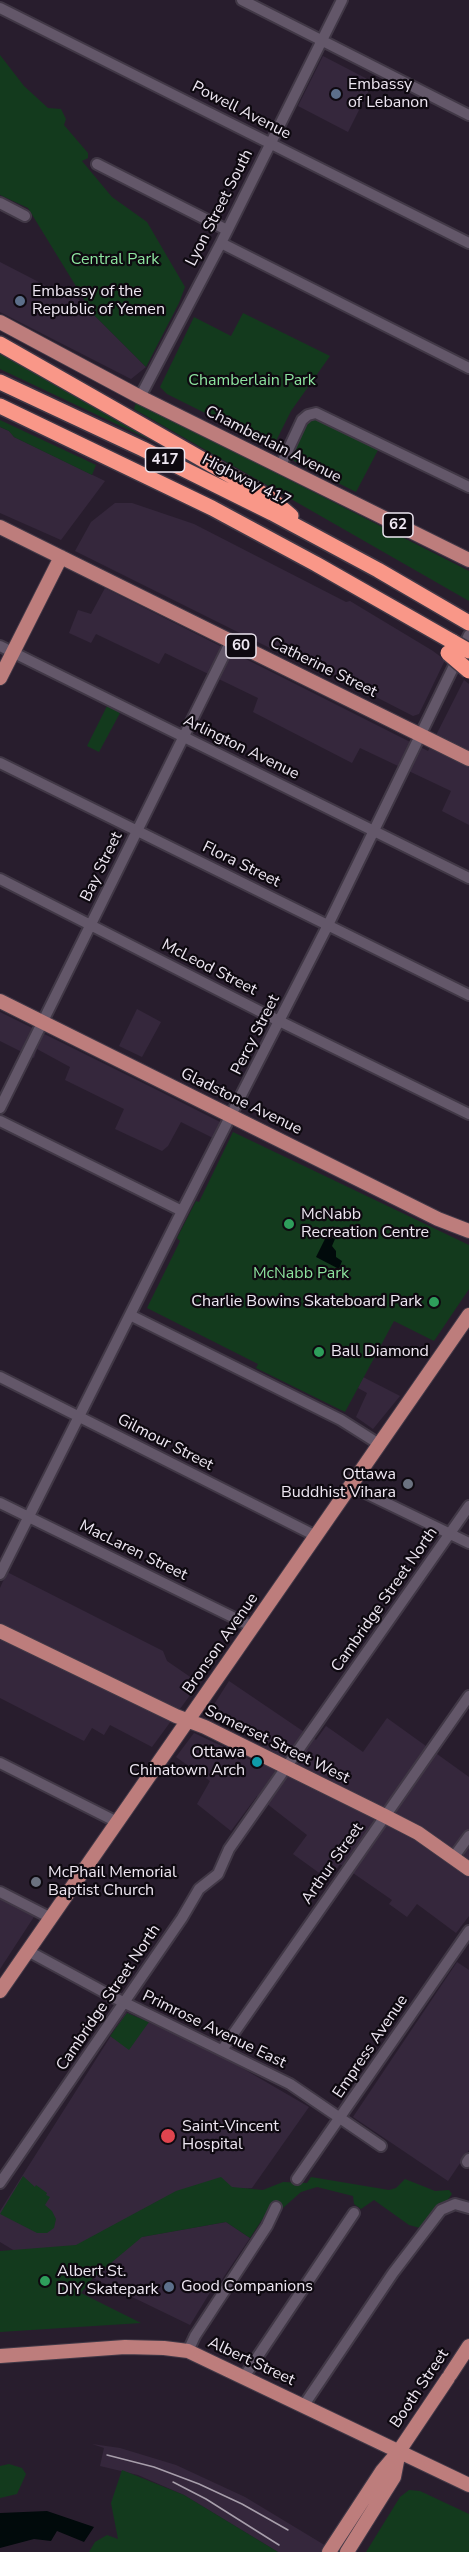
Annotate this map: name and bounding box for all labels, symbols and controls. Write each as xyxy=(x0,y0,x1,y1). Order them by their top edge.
place label: Embassy of Lebanon xyxy=(348,75,428,113)
street label: Powell Avenue xyxy=(188,78,294,144)
marker: Embassy of Lebanon xyxy=(329,87,343,101)
street label: Lyon Street South xyxy=(182,146,258,270)
park label: Central Park xyxy=(71,250,159,270)
place label: Embassy of the Republic of Yemen xyxy=(32,282,165,320)
marker: Embassy of the Republic of Yemen xyxy=(13,294,27,308)
park label: Chamberlain Park xyxy=(188,371,316,391)
street label: Chamberlain Avenue xyxy=(202,402,344,488)
road number: 417 xyxy=(146,448,184,472)
street label: Highway 417 xyxy=(198,450,294,512)
road number: 62 xyxy=(383,513,413,537)
road number: 60 xyxy=(226,634,256,658)
street label: Catherine Street xyxy=(266,634,380,702)
street label: Arlington Avenue xyxy=(180,712,302,784)
street label: Bay Street xyxy=(77,829,127,905)
street label: Flora Street xyxy=(199,838,283,892)
street label: McLeod Street xyxy=(158,936,260,1000)
street label: Percy Street xyxy=(228,992,284,1078)
street label: Gladstone Avenue xyxy=(177,1064,305,1140)
place label: McNabb Recreation Centre xyxy=(301,1205,429,1243)
marker: McNabb Recreation Centre xyxy=(282,1217,296,1231)
park label: McNabb Park xyxy=(253,1264,349,1284)
place label: Charlie Bowins Skateboard Park xyxy=(191,1292,422,1312)
marker: Charlie Bowins Skateboard Park xyxy=(427,1295,441,1309)
place label: Ball Diamond xyxy=(331,1342,429,1362)
marker: Ball Diamond xyxy=(312,1345,326,1359)
street label: Gilmour Street xyxy=(114,1411,216,1475)
place label: Ottawa Buddhist Vihara xyxy=(281,1465,396,1503)
marker: Ottawa Buddhist Vihara xyxy=(401,1477,415,1491)
street label: MacLaren Street xyxy=(76,1517,190,1585)
street label: Cambridge Street North xyxy=(328,1524,442,1676)
street label: Bronson Avenue xyxy=(179,1590,263,1698)
street label: Somerset Street West xyxy=(201,1702,353,1788)
place label: Ottawa Chinatown Arch xyxy=(129,1743,245,1781)
marker: Ottawa Chinatown Arch xyxy=(250,1755,264,1769)
street label: Arthur Street xyxy=(298,1820,368,1908)
place label: McPhail Memorial Baptist Church xyxy=(48,1863,177,1901)
marker: McPhail Memorial Baptist Church xyxy=(29,1875,43,1889)
street label: Cambridge Street North xyxy=(53,1921,165,2075)
street label: Primrose Avenue East xyxy=(139,1987,289,2073)
street label: Empress Avenue xyxy=(329,1992,413,2102)
place label: Saint-Vincent Hospital xyxy=(182,2117,279,2155)
marker: Saint-Vincent Hospital xyxy=(159,2127,177,2145)
place label: Albert St. DIY Skatepark xyxy=(57,2262,158,2300)
marker: Albert St. DIY Skatepark xyxy=(38,2274,52,2288)
place label: Good Companions xyxy=(181,2277,313,2297)
marker: Good Companions xyxy=(162,2280,176,2294)
street label: Albert Street xyxy=(204,2333,298,2391)
street label: Booth Street xyxy=(387,2346,453,2432)

